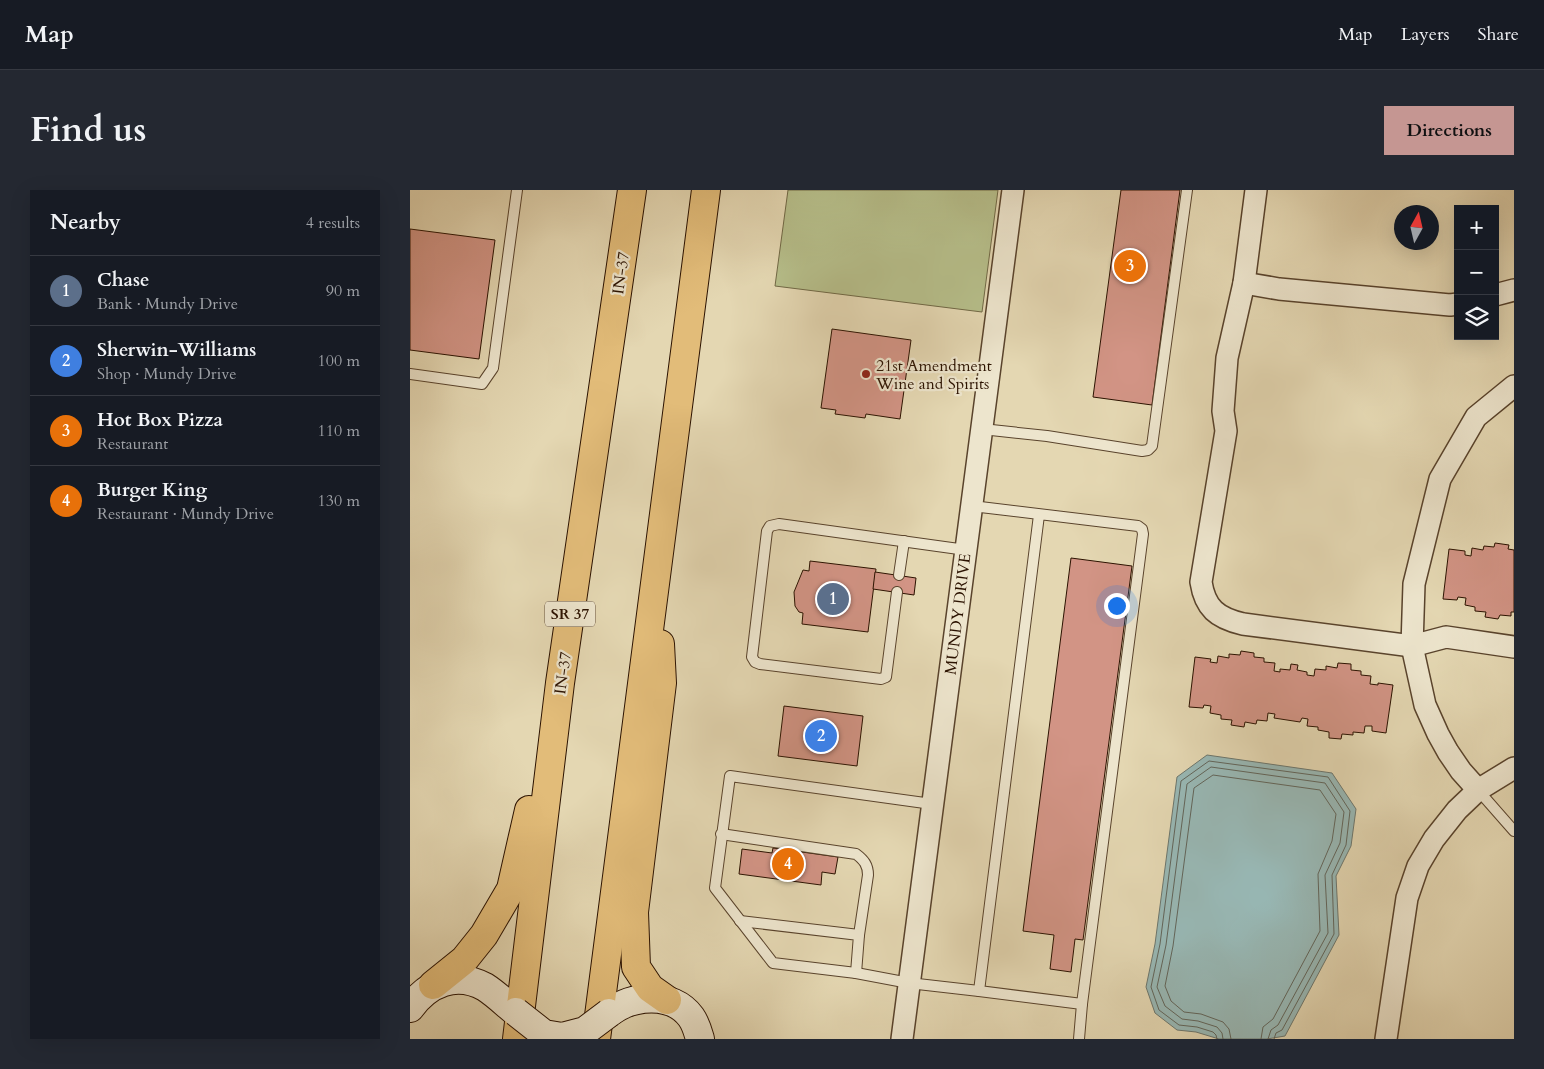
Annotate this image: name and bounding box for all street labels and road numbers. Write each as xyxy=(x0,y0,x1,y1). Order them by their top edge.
street label: IN-37 xyxy=(607,250,635,296)
street label: MUNDY DRIVE xyxy=(940,552,976,676)
road number: SR 37 xyxy=(545,602,595,626)
street label: IN-37 xyxy=(549,650,577,696)

